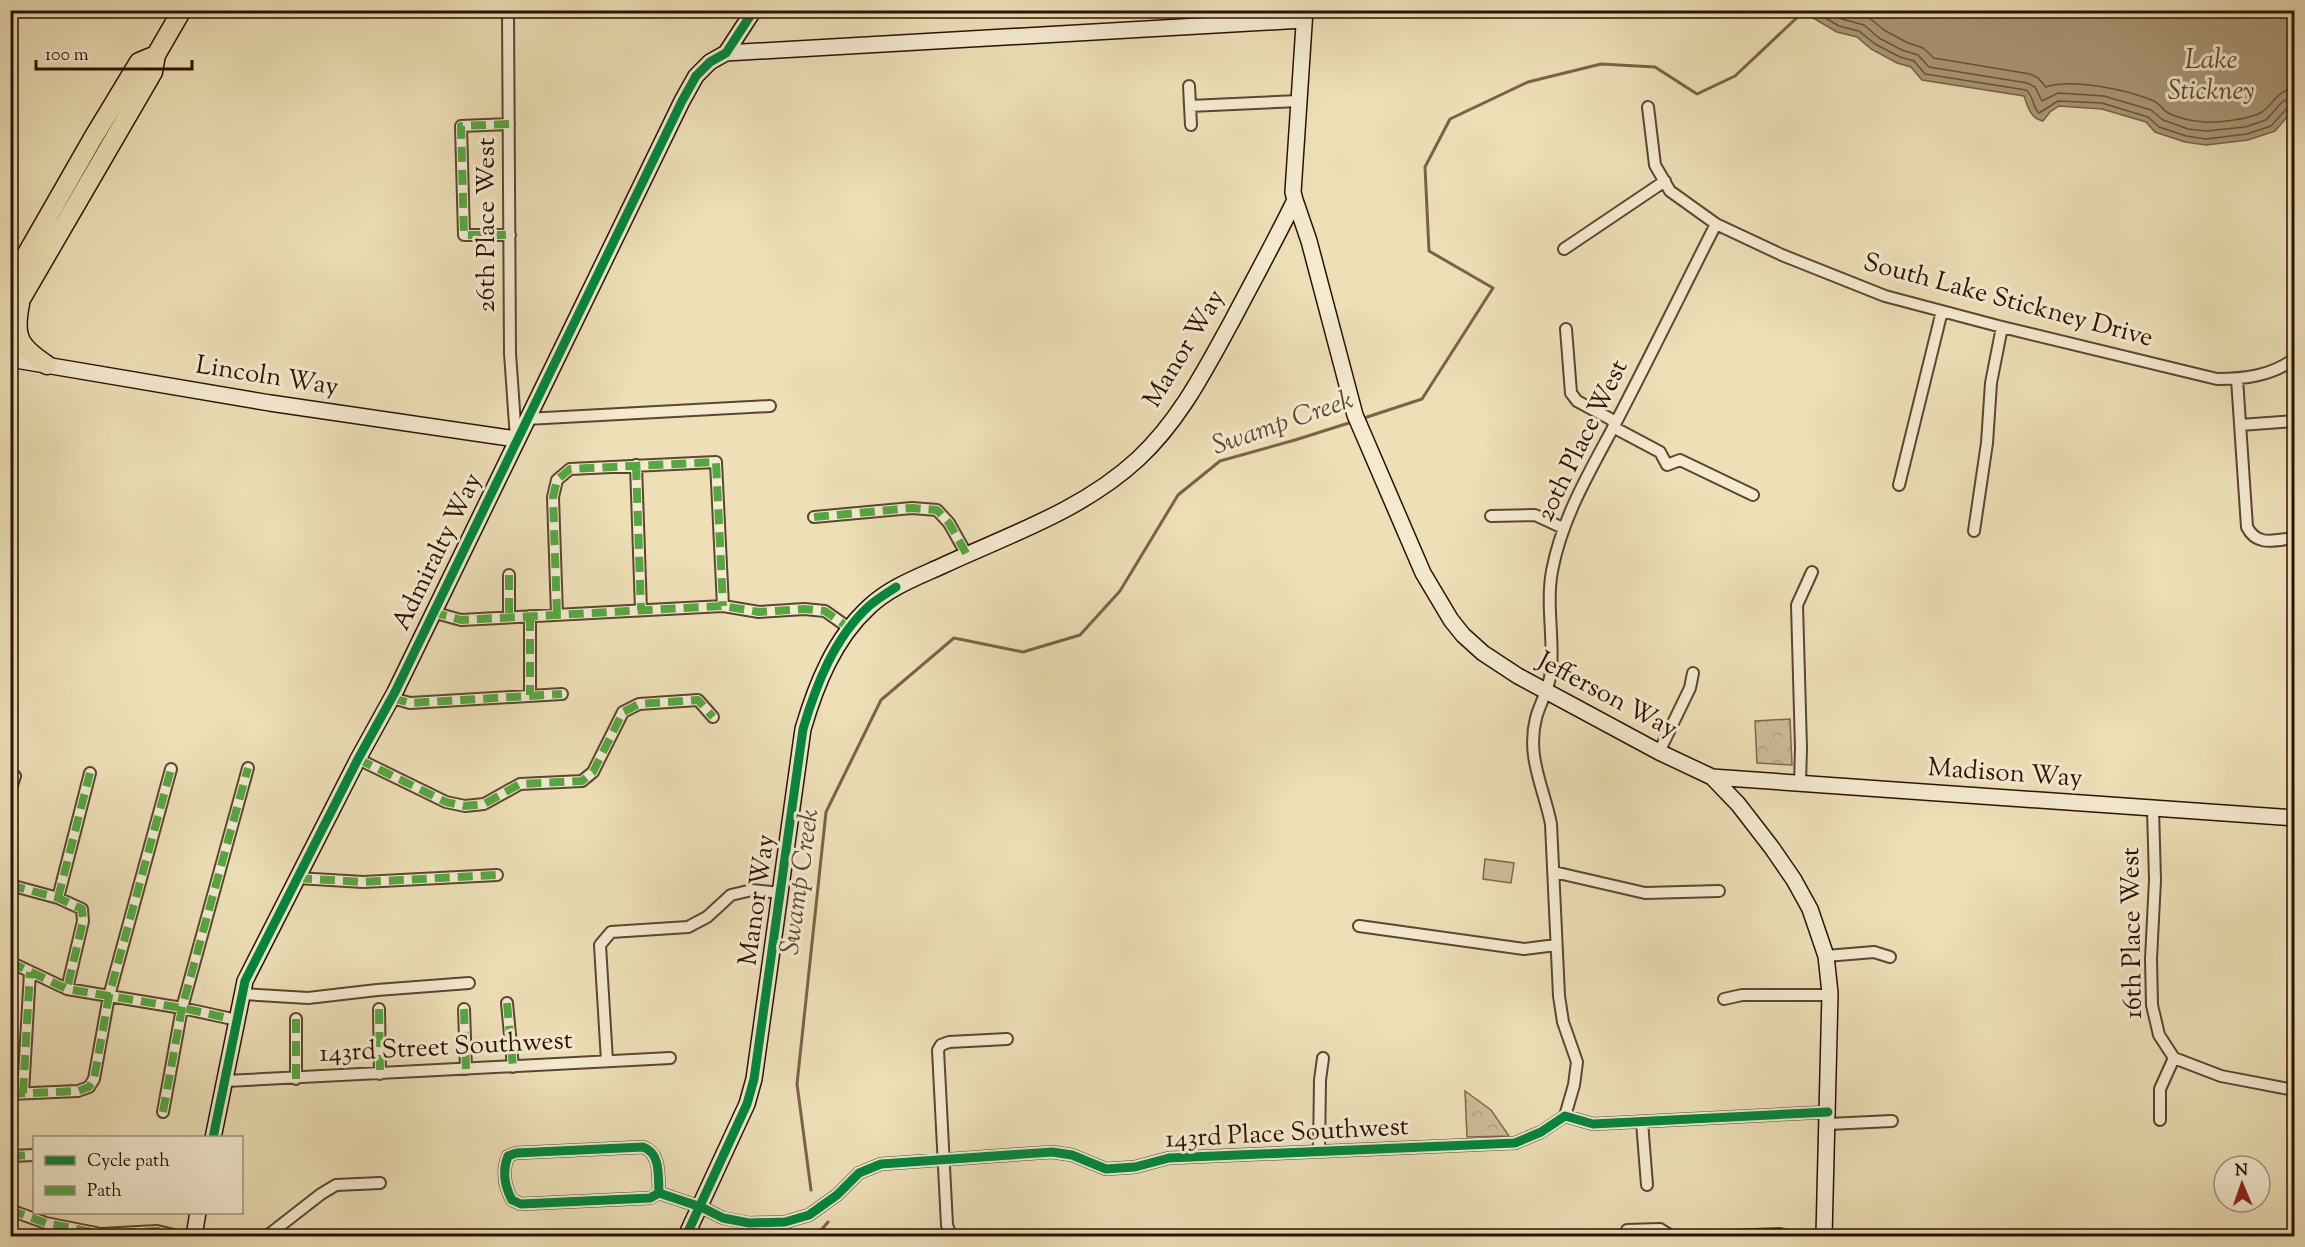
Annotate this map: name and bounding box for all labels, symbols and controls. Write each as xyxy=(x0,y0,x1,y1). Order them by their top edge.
scale bar xyxy=(36,33,192,71)
water label: Lake Stickney xyxy=(2168,42,2254,112)
text: 100 m xyxy=(45,43,89,69)
street label: 26th Place West xyxy=(469,137,506,313)
street label: South Lake Stickney Drive xyxy=(1859,244,2157,358)
street label: Manor Way xyxy=(1135,283,1235,415)
street label: Lincoln Way xyxy=(193,347,341,407)
street label: 20th Place West xyxy=(1528,354,1638,528)
water label: Swamp Creek xyxy=(1207,382,1359,466)
street label: Admiralty Way xyxy=(384,467,492,637)
street label: Jefferson Way xyxy=(1529,643,1684,749)
street label: Madison Way xyxy=(1926,750,2084,798)
water label: Swamp Creek xyxy=(771,807,831,957)
street label: Manor Way xyxy=(730,832,786,968)
street label: 16th Place West xyxy=(2113,847,2153,1019)
street label: 143rd Street Southwest xyxy=(319,1023,574,1073)
street label: 143rd Place Southwest xyxy=(1164,1109,1410,1159)
legend xyxy=(33,1136,243,1214)
text: Cycle path xyxy=(87,1149,170,1175)
north arrow xyxy=(2212,1154,2272,1214)
text: N xyxy=(2235,1160,2249,1183)
text: Path xyxy=(87,1179,122,1205)

